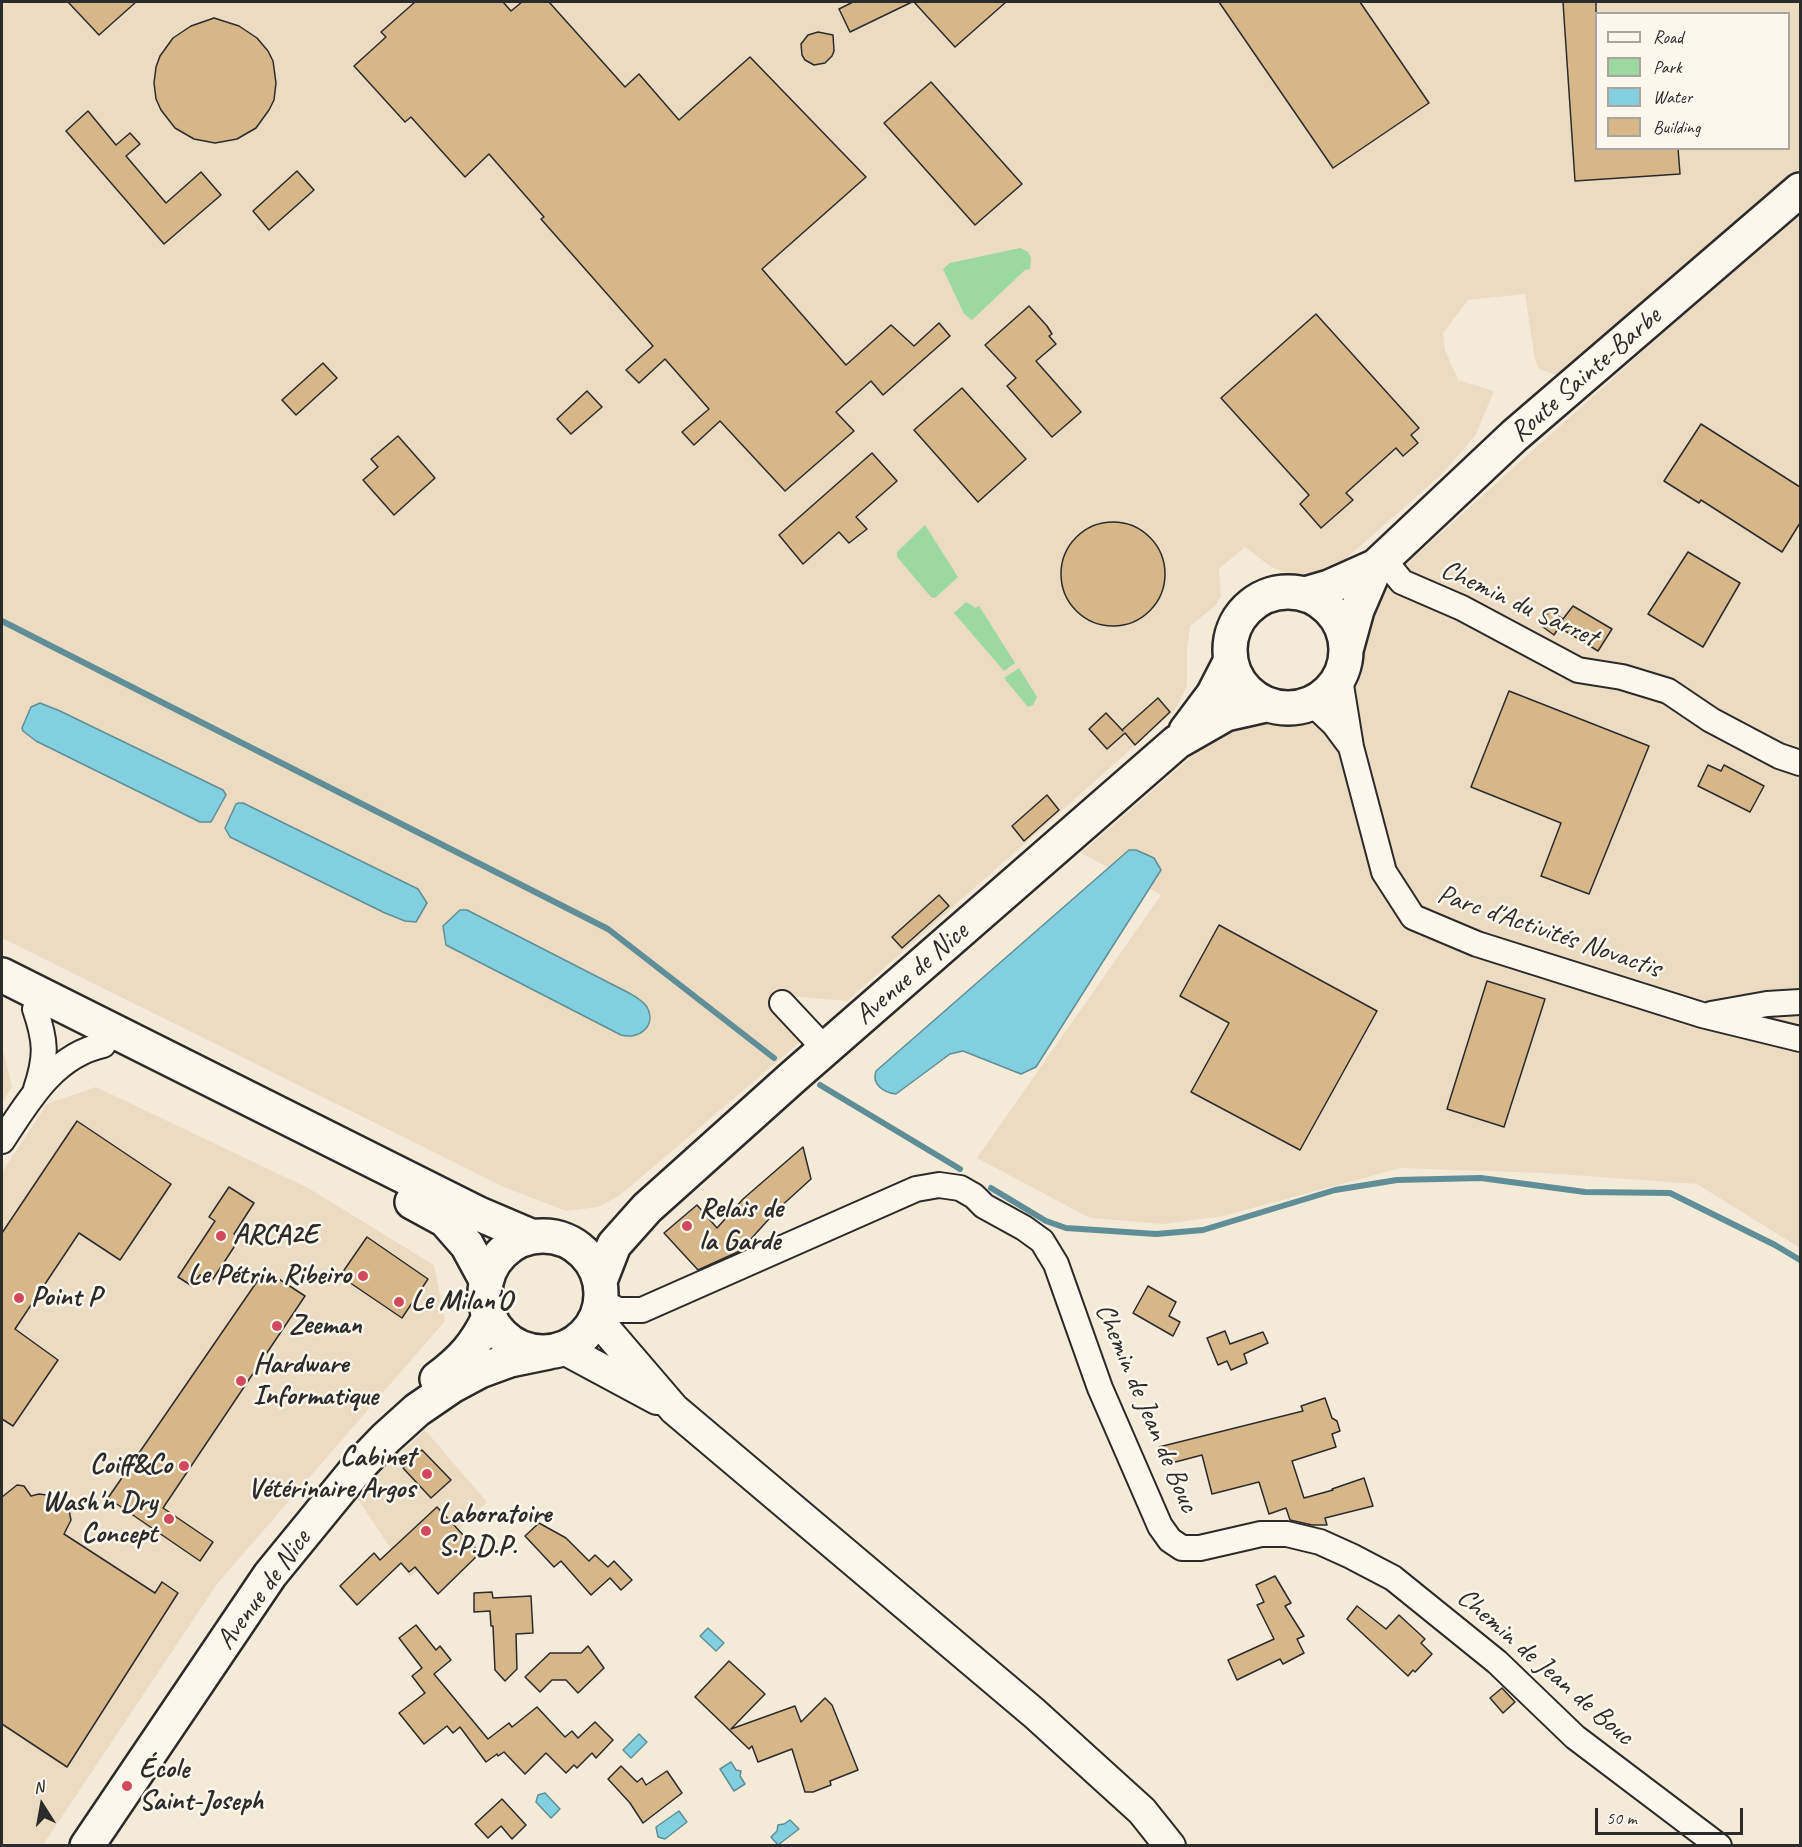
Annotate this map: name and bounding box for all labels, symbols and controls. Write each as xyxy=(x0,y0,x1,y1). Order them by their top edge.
legend xyxy=(1595,12,1790,150)
text: Road xyxy=(1653,26,1683,48)
text: Park xyxy=(1653,56,1682,78)
text: Water xyxy=(1653,86,1692,108)
text: Building xyxy=(1653,116,1700,138)
street label: Route Sainte-Barbe xyxy=(1504,300,1668,450)
street label: Chemin du Sarret xyxy=(1435,553,1603,655)
street label: Parc d'Activités Novactis xyxy=(1433,878,1665,986)
street label: Avenue de Nice xyxy=(848,916,976,1032)
place label: Relais de la Garde xyxy=(699,1193,783,1259)
place label: ARCA2E xyxy=(233,1219,318,1253)
marker: Relais de la Garde xyxy=(680,1219,694,1233)
marker: ARCA2E xyxy=(214,1229,228,1243)
place label: Le Pétrin Ribeiro xyxy=(188,1259,351,1293)
marker: Le Pétrin Ribeiro xyxy=(356,1269,370,1283)
place label: Point P xyxy=(31,1281,101,1315)
place label: Le Milan'O xyxy=(411,1285,512,1319)
marker: Point P xyxy=(12,1291,26,1305)
marker: Le Milan'O xyxy=(392,1295,406,1309)
street label: Chemin de Jean de Bouc xyxy=(1087,1299,1205,1517)
place label: Zeeman xyxy=(289,1309,362,1343)
marker: Zeeman xyxy=(270,1319,284,1333)
place label: Hardware Informatique xyxy=(253,1348,378,1414)
marker: Hardware Informatique xyxy=(234,1374,248,1388)
place label: Cabinet Vétérinaire Argos xyxy=(248,1441,415,1507)
place label: Coiff&Co xyxy=(90,1449,172,1483)
marker: Coiff&Co xyxy=(177,1459,191,1473)
marker: Cabinet Vétérinaire Argos xyxy=(420,1467,434,1481)
place label: Wash'n Dry Concept xyxy=(42,1486,157,1552)
place label: Laboratoire S.P.D.P. xyxy=(438,1498,551,1564)
marker: Wash'n Dry Concept xyxy=(162,1512,176,1526)
street label: Avenue de Nice xyxy=(209,1524,319,1656)
marker: Laboratoire S.P.D.P. xyxy=(419,1524,433,1538)
street label: Chemin de Jean de Bouc xyxy=(1450,1581,1640,1753)
place label: École Saint-Joseph xyxy=(139,1753,263,1819)
north arrow xyxy=(12,1775,72,1835)
text: N xyxy=(32,1777,45,1798)
marker: École Saint-Joseph xyxy=(120,1779,134,1793)
scale bar xyxy=(1598,1796,1746,1834)
text: 50 m xyxy=(1606,1807,1637,1829)

